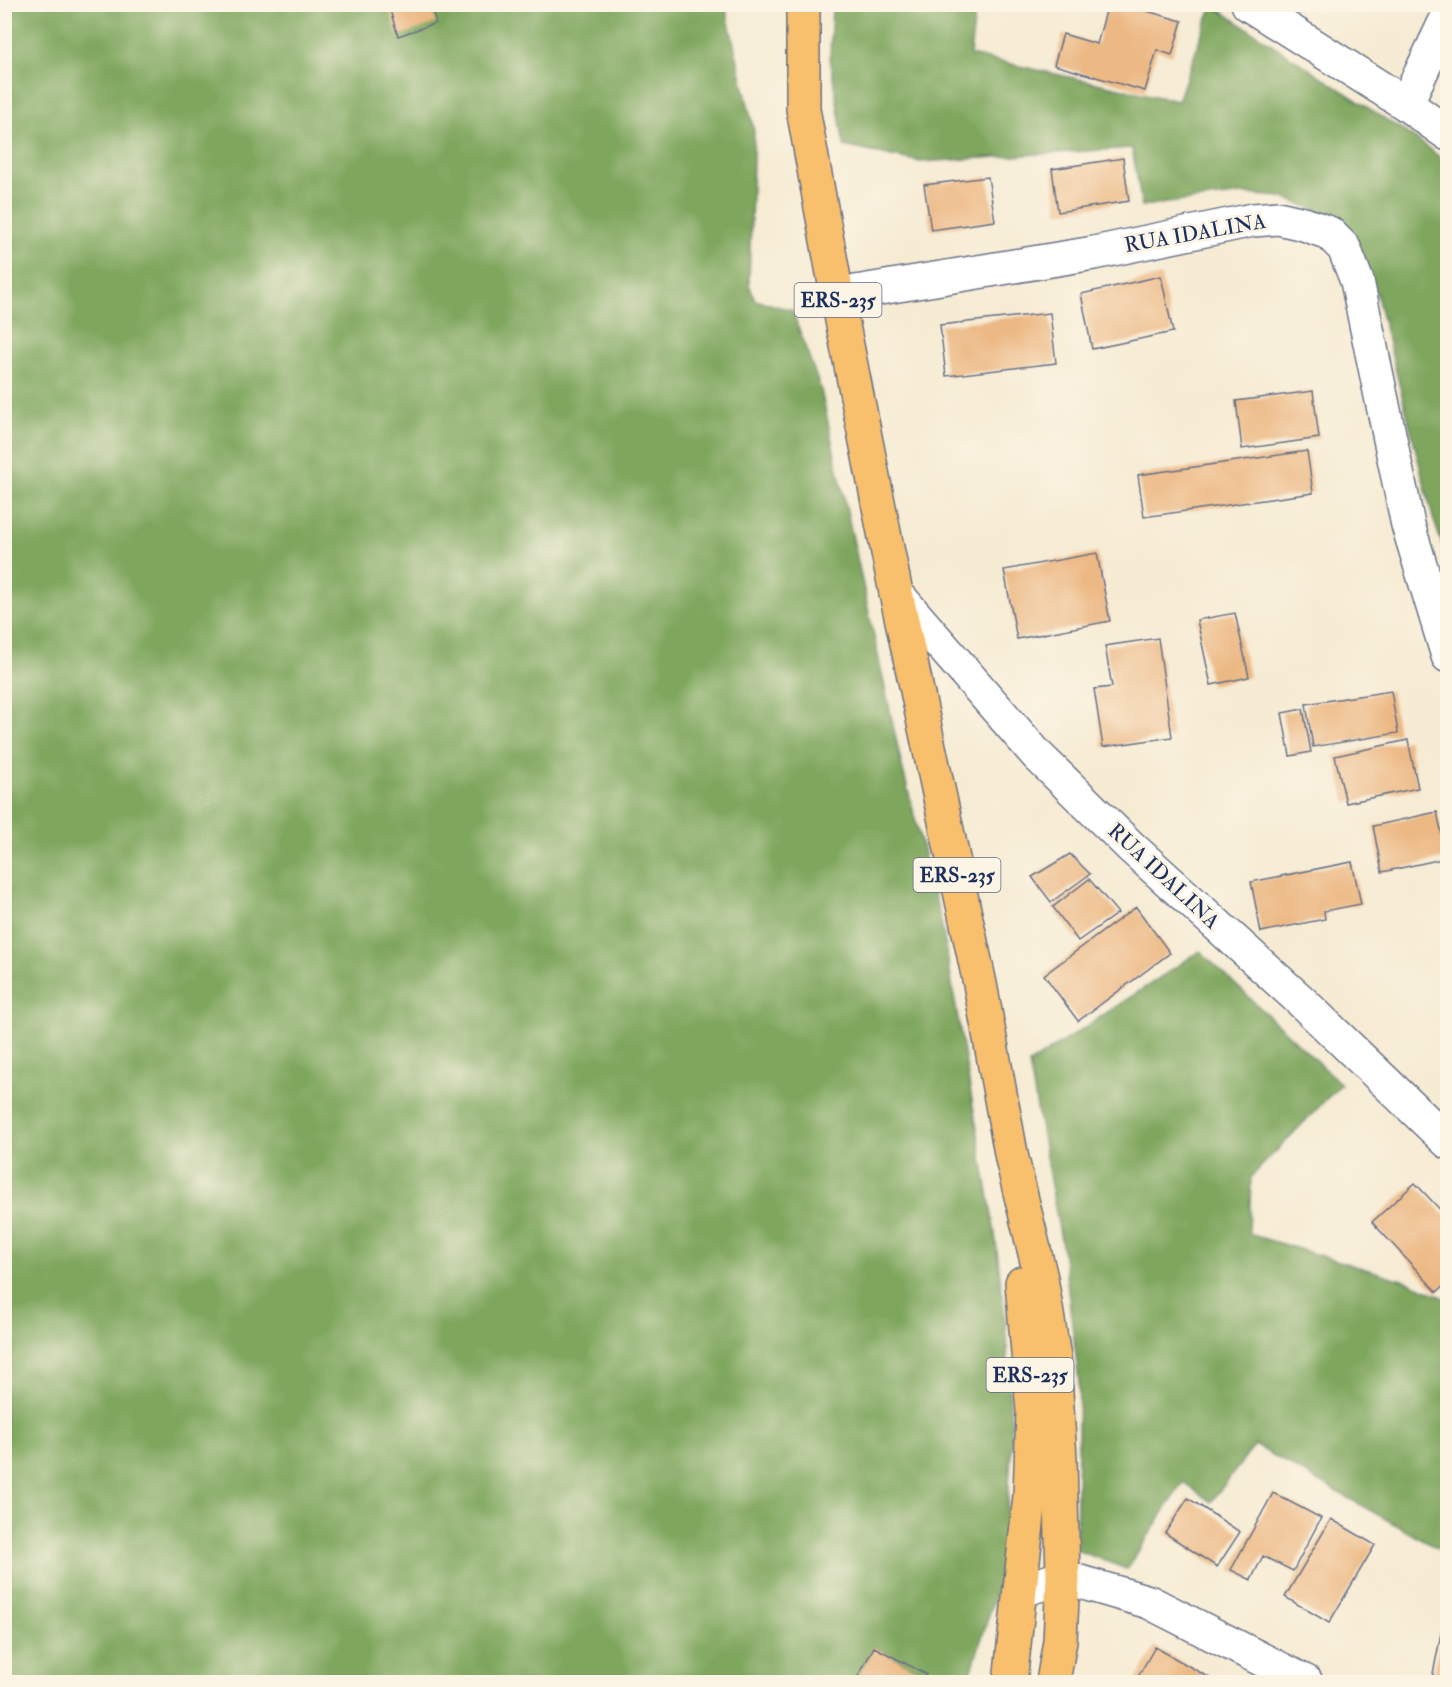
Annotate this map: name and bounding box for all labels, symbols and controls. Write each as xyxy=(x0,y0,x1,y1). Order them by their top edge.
street label: RUA IDALINA xyxy=(1122,208,1268,259)
road number: ERS-235 xyxy=(794,283,882,317)
street label: RUA IDALINA xyxy=(1102,818,1225,935)
road number: ERS-235 xyxy=(914,858,1000,892)
road number: ERS-235 xyxy=(986,1358,1074,1392)

